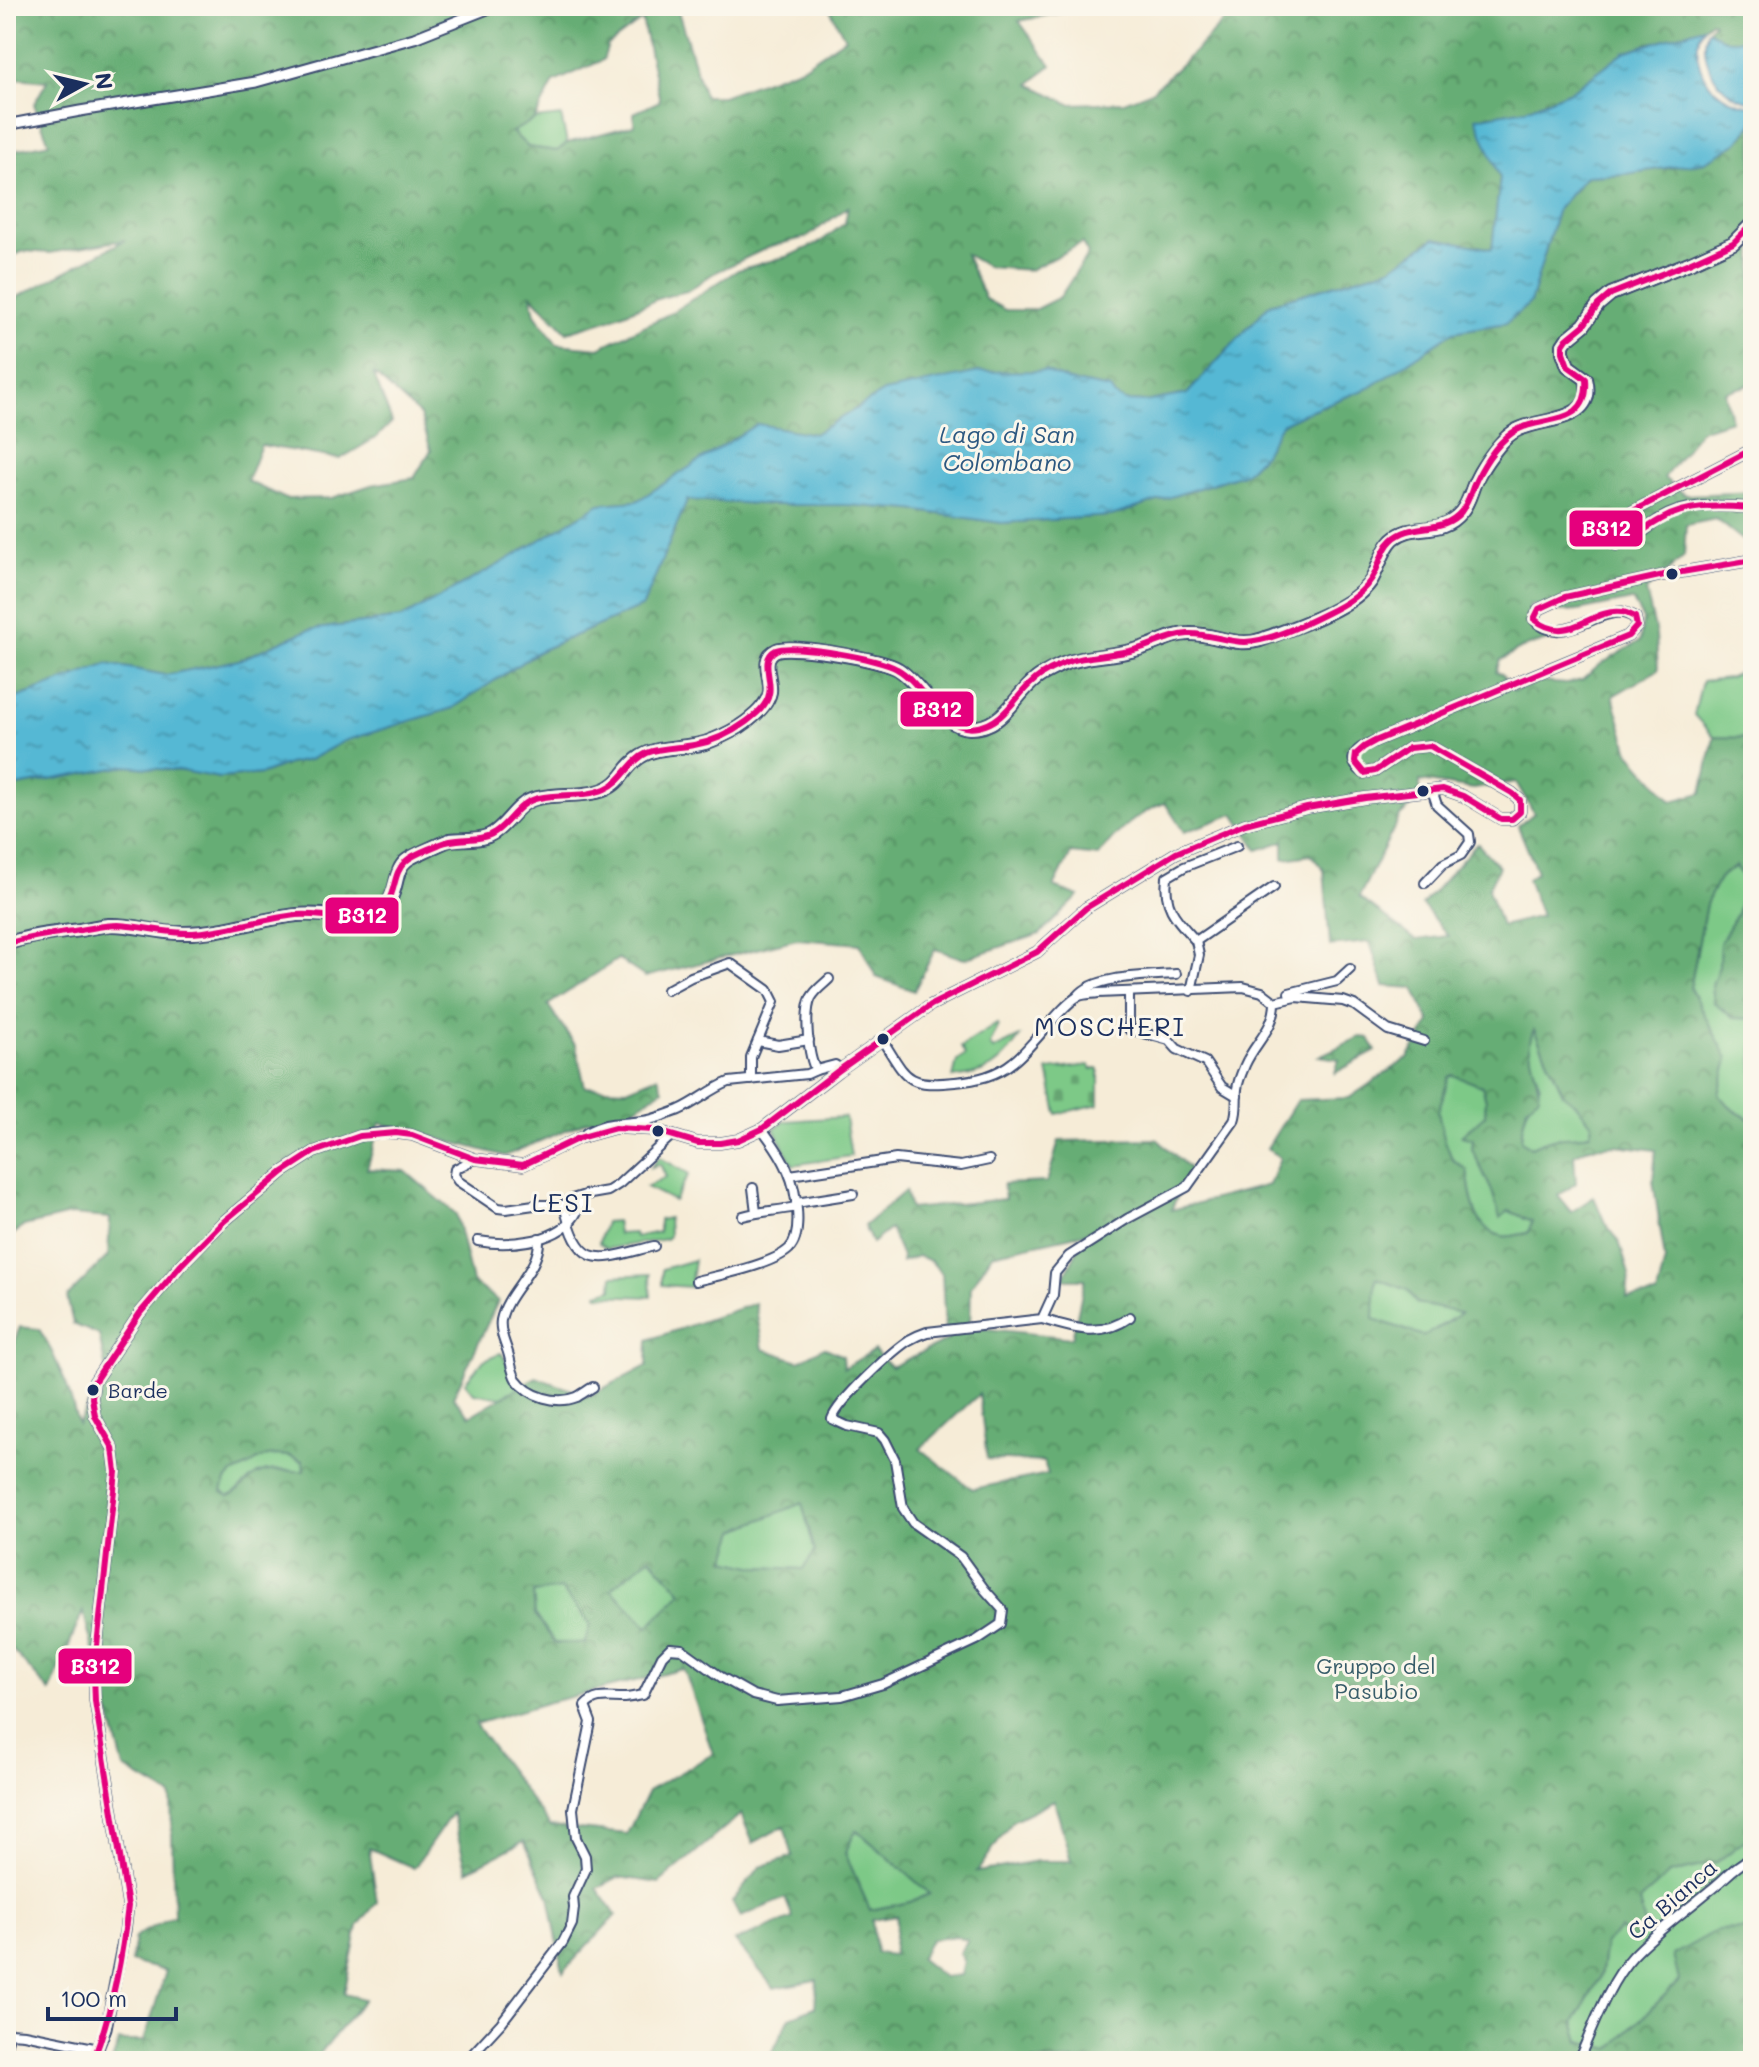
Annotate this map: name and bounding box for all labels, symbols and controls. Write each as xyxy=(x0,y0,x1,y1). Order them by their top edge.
north arrow xyxy=(44,44,124,124)
text: N xyxy=(89,71,120,91)
water label: Lago di San Colombano xyxy=(939,418,1075,477)
line badge: B312 xyxy=(1568,509,1644,548)
text: B312 xyxy=(1581,513,1631,542)
unlabelled marker xyxy=(1664,566,1680,582)
line badge: B312 xyxy=(899,690,975,728)
text: B312 xyxy=(912,694,962,723)
unlabelled marker xyxy=(1415,783,1431,799)
line badge: B312 xyxy=(324,896,400,935)
text: B312 xyxy=(337,900,387,929)
district label: MOSCHERI xyxy=(1034,1009,1186,1043)
unlabelled marker xyxy=(875,1031,891,1047)
unlabelled marker xyxy=(650,1123,666,1139)
district label: LESI xyxy=(532,1185,594,1219)
place label: Barde xyxy=(108,1377,168,1403)
marker: Barde xyxy=(85,1382,101,1398)
line badge: B312 xyxy=(57,1647,133,1685)
text: B312 xyxy=(70,1651,120,1680)
park label: Gruppo del Pasubio xyxy=(1316,1651,1436,1705)
street label: Ca Bianca xyxy=(1621,1852,1723,1946)
scale bar xyxy=(48,1971,176,2021)
text: 100 m xyxy=(60,1982,127,2013)

